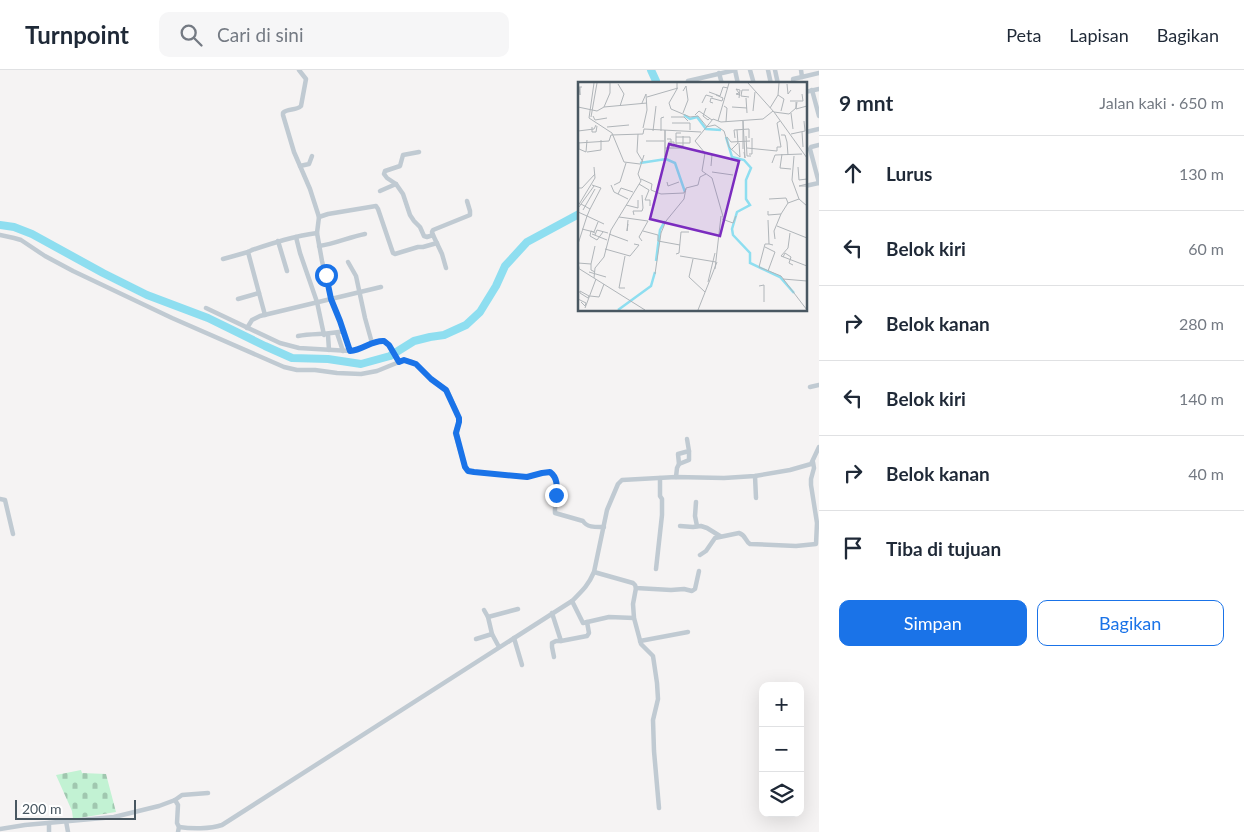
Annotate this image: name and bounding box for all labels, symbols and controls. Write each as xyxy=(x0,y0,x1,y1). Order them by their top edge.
search box xyxy=(159,12,509,57)
text: Turnpoint xyxy=(25,20,129,49)
icon: search xyxy=(177,21,205,49)
text: Cari di sini xyxy=(217,23,304,46)
text: Peta xyxy=(1006,24,1041,46)
text: Lapisan xyxy=(1069,24,1129,46)
text: Bagikan xyxy=(1157,24,1219,46)
inset map xyxy=(578,82,806,311)
text: 9 mnt xyxy=(839,90,893,115)
text: Jalan kaki · 650 m xyxy=(1099,93,1224,112)
icon: ahead xyxy=(839,159,867,187)
text: Lurus xyxy=(886,162,932,185)
text: 130 m xyxy=(1179,164,1224,183)
icon: left xyxy=(839,234,867,262)
text: Belok kiri xyxy=(886,237,966,260)
text: 60 m xyxy=(1188,239,1224,258)
route start xyxy=(315,264,338,287)
icon: right xyxy=(839,309,867,337)
text: Belok kanan xyxy=(886,312,990,335)
text: 280 m xyxy=(1179,314,1224,333)
icon: left xyxy=(839,384,867,412)
text: Belok kiri xyxy=(886,387,966,410)
text: 140 m xyxy=(1179,389,1224,408)
icon: right xyxy=(839,459,867,487)
text: Belok kanan xyxy=(886,462,990,485)
text: 40 m xyxy=(1188,464,1224,483)
route end xyxy=(545,484,568,507)
icon: arrive xyxy=(839,534,867,562)
text: Tiba di tujuan xyxy=(886,537,1001,560)
button: Simpan xyxy=(839,600,1027,646)
button: Bagikan xyxy=(1037,600,1224,646)
map controls xyxy=(759,682,804,817)
button: + xyxy=(759,682,804,727)
button: − xyxy=(759,727,804,772)
button: layers xyxy=(759,772,804,817)
scale bar xyxy=(15,797,136,820)
text: 200 m xyxy=(22,800,61,817)

